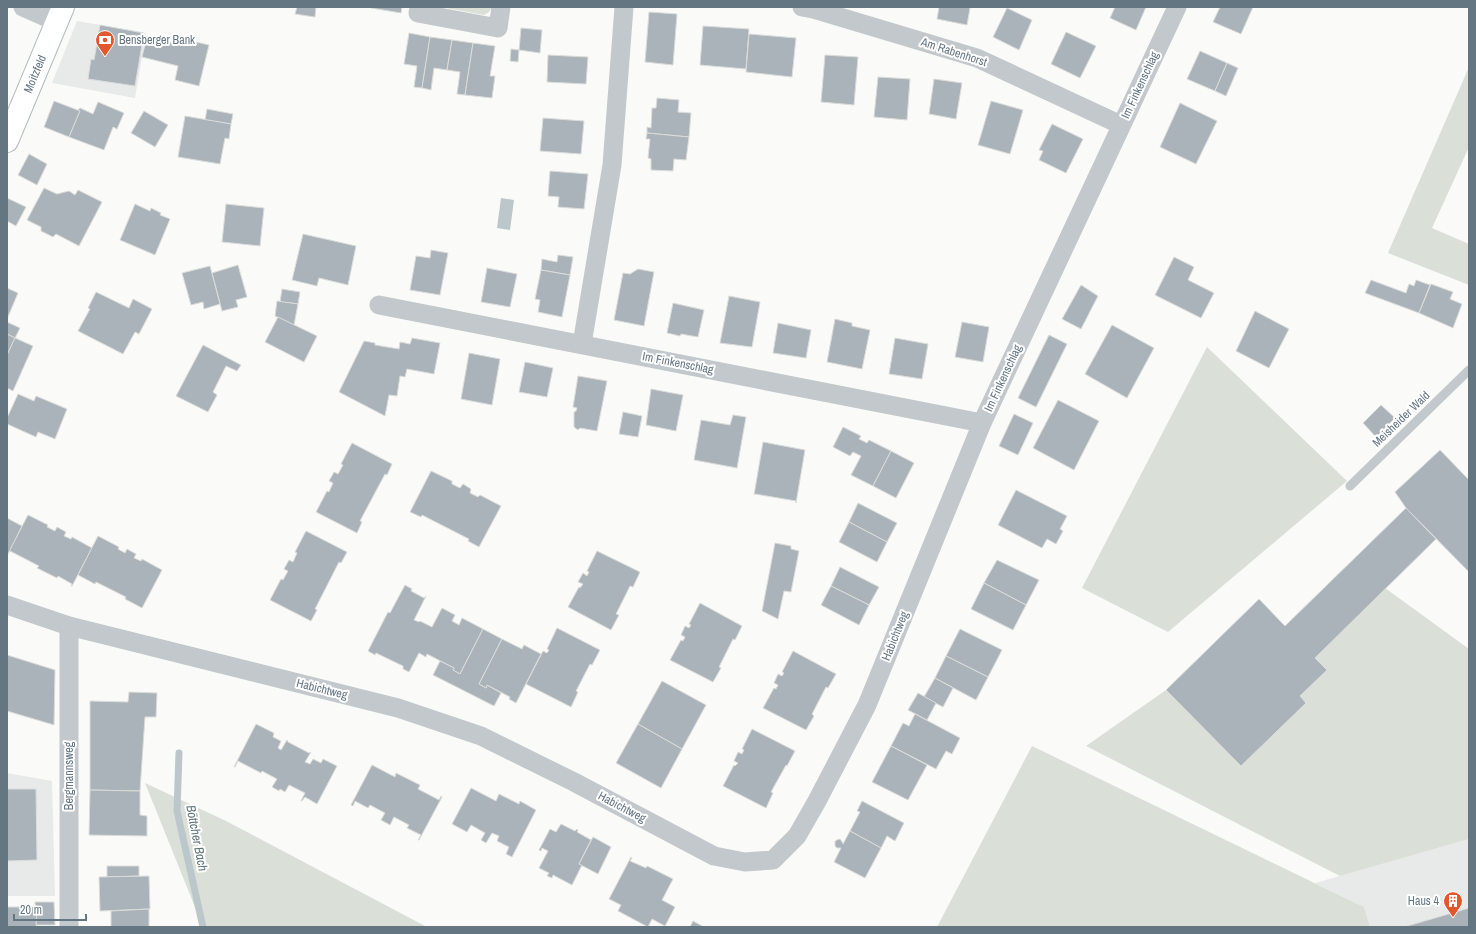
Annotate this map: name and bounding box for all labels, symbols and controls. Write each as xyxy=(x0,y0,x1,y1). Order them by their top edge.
bank icon: Bensberger Bank xyxy=(94,29,116,57)
place label: Bensberger Bank xyxy=(119,32,195,48)
street label: Am Rabenhorst xyxy=(918,34,989,70)
street label: Im Finkenschlag xyxy=(1117,48,1163,121)
street label: Moitzfeld xyxy=(20,52,50,96)
street label: Im Finkenschlag xyxy=(980,341,1026,414)
street label: Im Finkenschlag xyxy=(641,348,715,378)
street label: Meisheider Wald xyxy=(1369,388,1433,450)
street label: Habichtweg xyxy=(878,608,912,663)
street label: Habichtweg xyxy=(295,675,350,703)
street label: Bergmannsweg xyxy=(61,741,77,810)
street label: Habichtweg xyxy=(595,788,649,827)
water label: Böttcher Bach xyxy=(182,804,212,873)
building icon: Haus 4 xyxy=(1442,890,1464,918)
place label: Haus 4 xyxy=(1408,893,1440,909)
scale bar xyxy=(14,896,86,922)
text: 20 m xyxy=(20,902,42,918)

